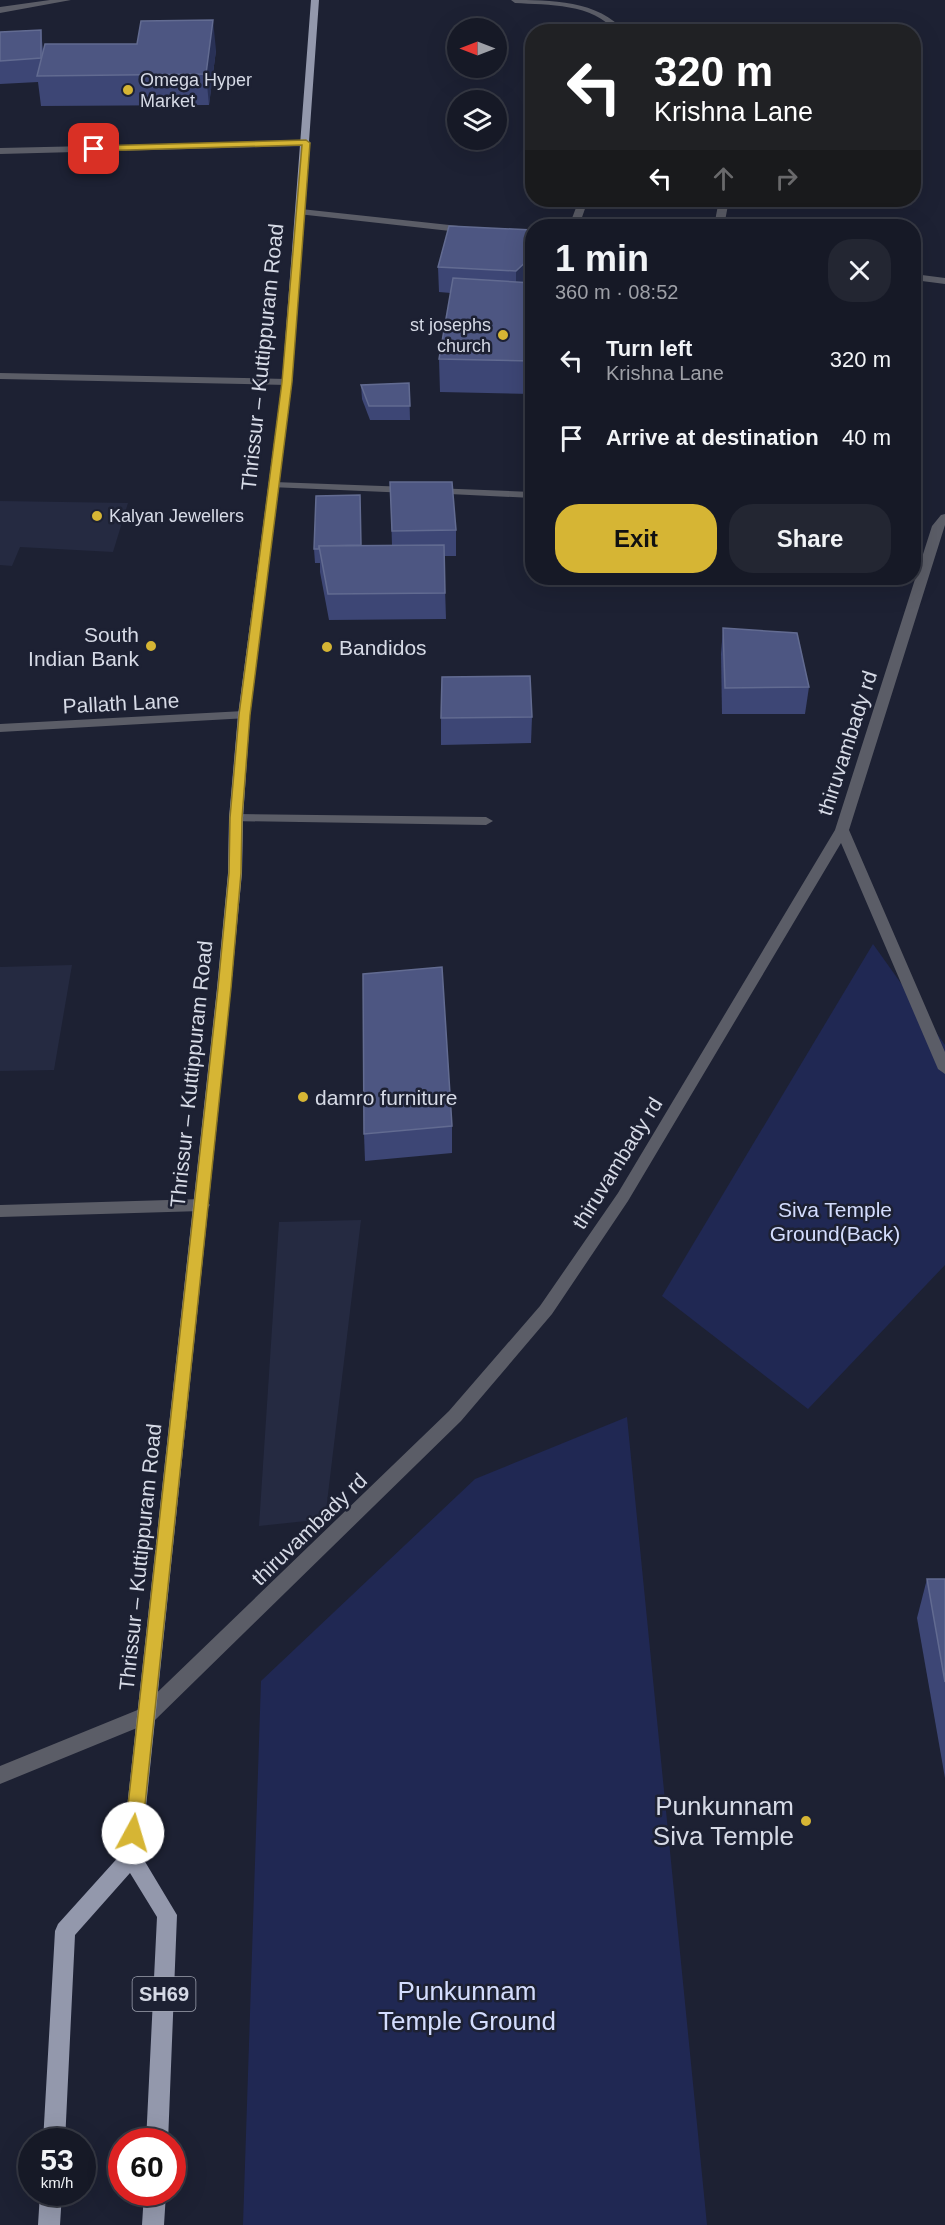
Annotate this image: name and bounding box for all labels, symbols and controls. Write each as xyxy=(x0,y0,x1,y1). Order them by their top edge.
north arrow xyxy=(447,18,507,78)
map controls xyxy=(447,18,507,150)
icon: left xyxy=(555,48,633,126)
text: 320 m xyxy=(654,48,773,95)
place label: Omega Hyper Market xyxy=(140,70,252,111)
marker: Omega Hyper Market xyxy=(121,83,135,97)
button: layers xyxy=(447,90,507,150)
text: Krishna Lane xyxy=(654,97,813,127)
pin xyxy=(68,123,119,174)
icon: arrive xyxy=(77,132,110,165)
icon: left xyxy=(644,162,677,195)
icon: ahead xyxy=(707,162,740,195)
icon: right xyxy=(770,162,803,195)
street label: Thrissur – Kuttippuram Road xyxy=(237,222,287,492)
text: 1 min xyxy=(555,238,649,279)
button: close xyxy=(828,239,891,302)
text: 360 m · 08:52 xyxy=(555,281,678,303)
place label: st josephs church xyxy=(410,315,491,356)
marker: st josephs church xyxy=(496,328,510,342)
text: Turn left xyxy=(606,336,692,361)
icon: left xyxy=(555,344,588,377)
text: 320 m xyxy=(830,347,891,372)
text: Krishna Lane xyxy=(606,362,724,384)
icon: arrive xyxy=(555,422,588,455)
text: Arrive at destination xyxy=(606,425,819,450)
text: 40 m xyxy=(842,425,891,450)
button: Exit xyxy=(555,504,717,573)
button: Share xyxy=(729,504,891,573)
place label: Kalyan Jewellers xyxy=(109,506,244,526)
marker: Kalyan Jewellers xyxy=(90,509,104,523)
place label: South Indian Bank xyxy=(28,623,139,670)
place label: Bandidos xyxy=(339,636,427,659)
marker: South Indian Bank xyxy=(144,639,158,653)
marker: Bandidos xyxy=(320,640,334,654)
street label: thiruvambady rd xyxy=(813,668,881,818)
street label: Pallath Lane xyxy=(62,688,180,718)
street label: Thrissur – Kuttippuram Road xyxy=(166,939,216,1209)
place label: damro furniture xyxy=(315,1086,457,1109)
marker: damro furniture xyxy=(296,1090,310,1104)
street label: thiruvambady rd xyxy=(567,1093,667,1233)
park label: Siva Temple Ground(Back) xyxy=(770,1198,900,1245)
street label: Thrissur – Kuttippuram Road xyxy=(115,1422,165,1692)
street label: thiruvambady rd xyxy=(247,1468,371,1590)
place label: Punkunnam Siva Temple xyxy=(653,1791,794,1851)
position arrow xyxy=(101,1801,165,1865)
marker: Punkunnam Siva Temple xyxy=(799,1814,813,1828)
park label: Punkunnam Temple Ground xyxy=(378,1976,556,2036)
road number: SH69 xyxy=(132,1977,195,2011)
speed limit sign: 60 xyxy=(108,2128,186,2206)
text: 53 xyxy=(40,2143,74,2176)
text: km/h xyxy=(41,2174,73,2191)

